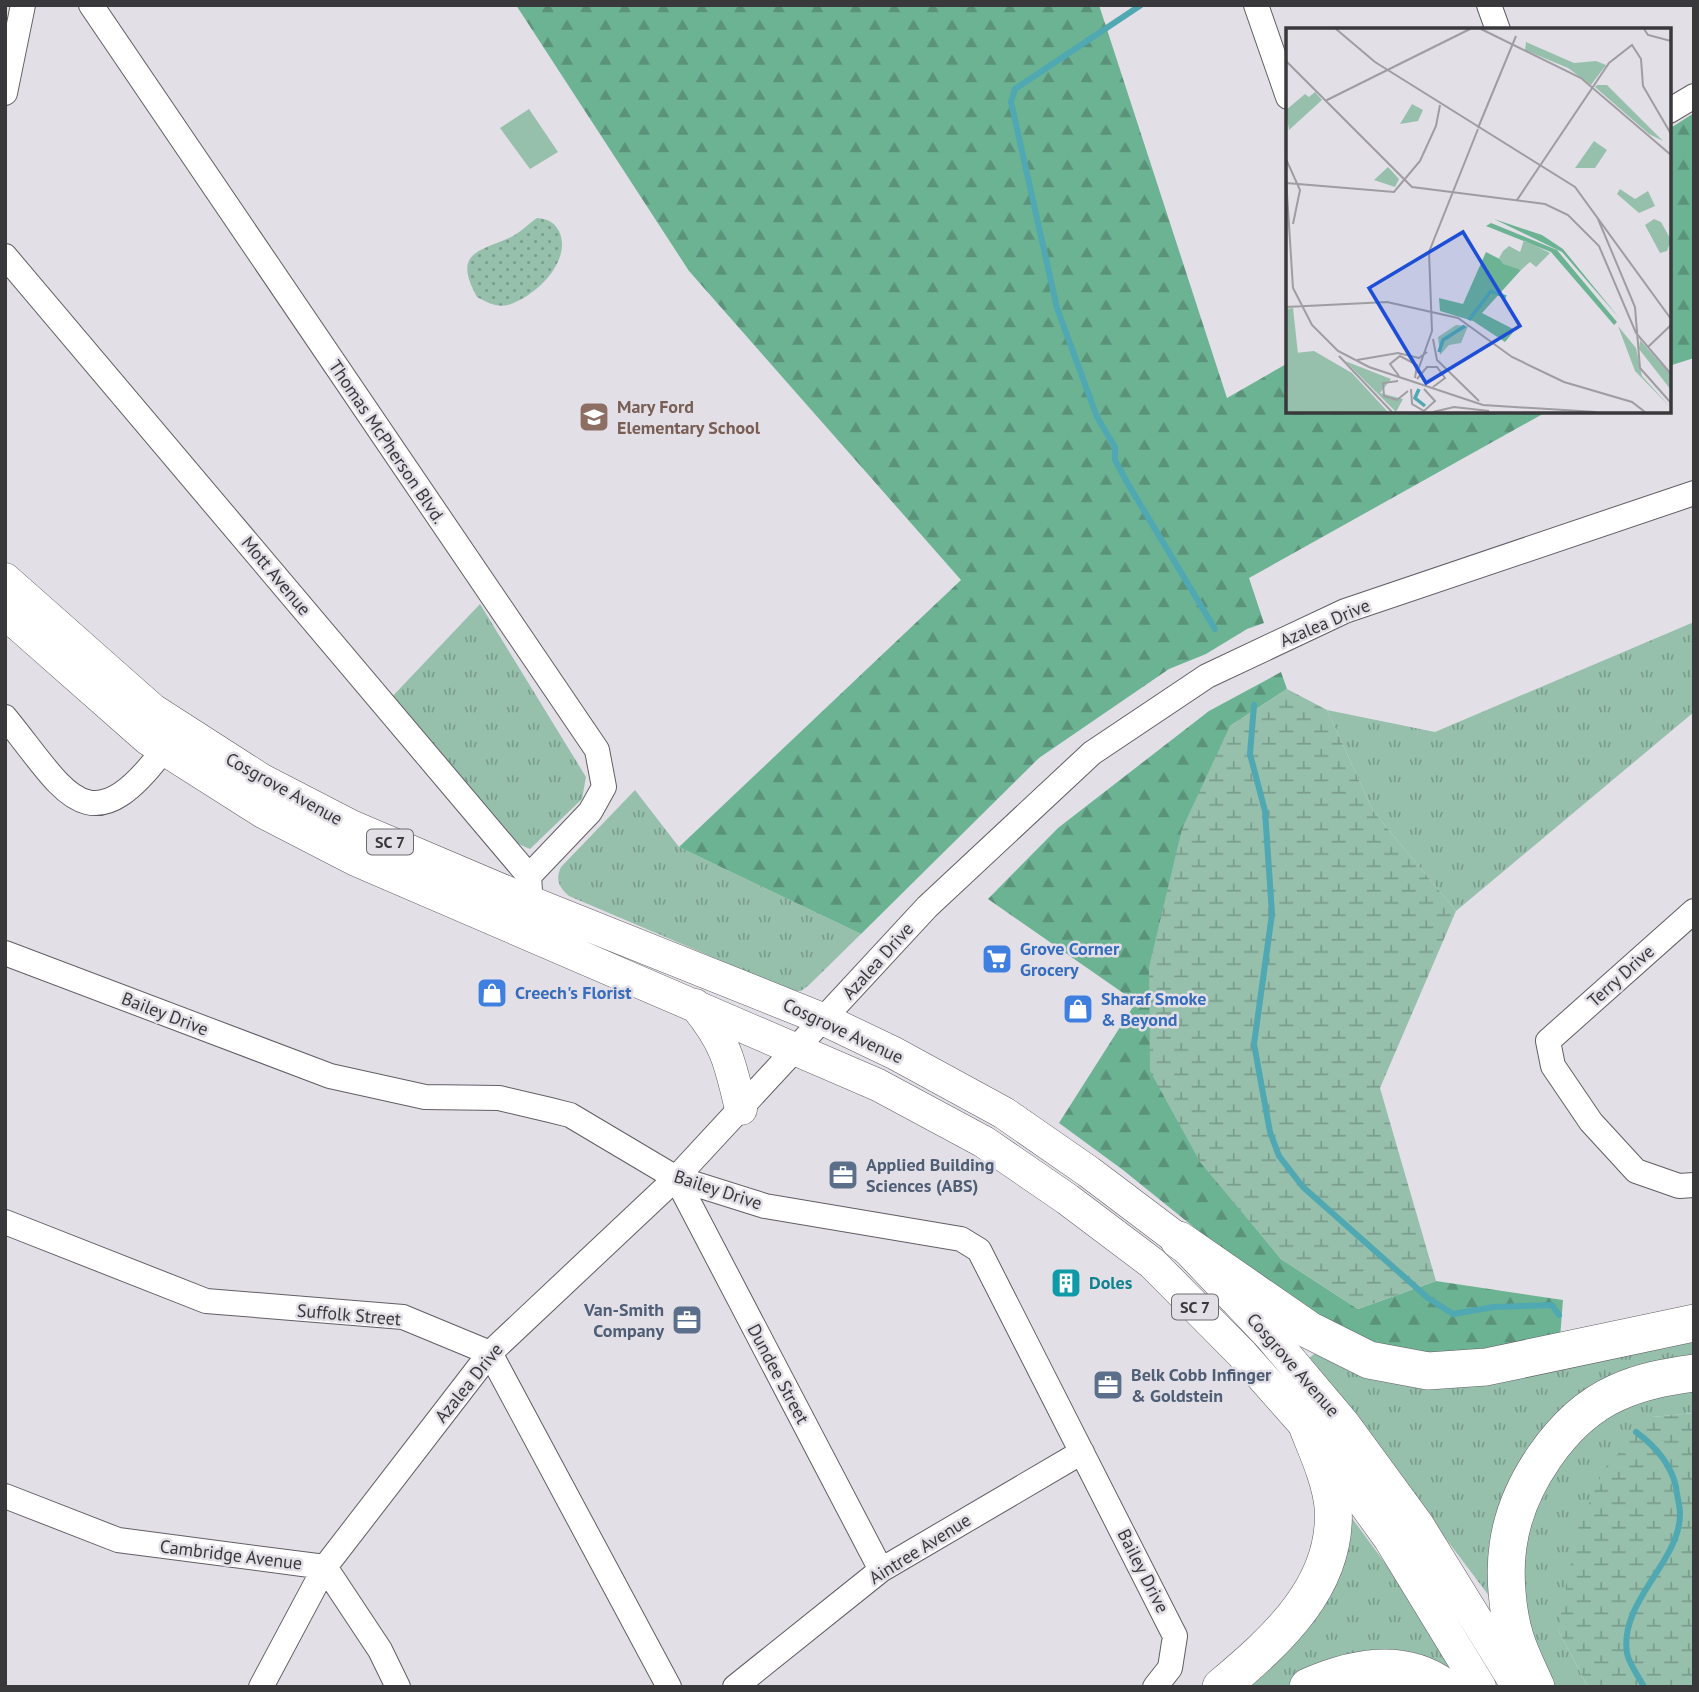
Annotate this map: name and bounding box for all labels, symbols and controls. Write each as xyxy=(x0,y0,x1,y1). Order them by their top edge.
inset map xyxy=(1286,28,1671,413)
street label: Thomas McPherson Blvd. xyxy=(324,355,451,528)
place label: Mary Ford Elementary School xyxy=(617,395,761,439)
school or university icon: Mary Ford Elementary School xyxy=(577,400,611,434)
street label: Mott Avenue xyxy=(237,531,316,620)
street label: Azalea Drive xyxy=(1276,593,1373,652)
street label: Cosgrove Avenue xyxy=(222,747,347,830)
road number: SC 7 xyxy=(367,830,413,855)
street label: Azalea Drive xyxy=(837,917,918,1004)
place label: Grove Corner Grocery xyxy=(1020,937,1120,981)
street label: Terry Drive xyxy=(1583,940,1659,1012)
supermarket icon: Grove Corner Grocery xyxy=(980,942,1014,976)
shop icon: Creech's Florist xyxy=(475,976,509,1010)
place label: Creech's Florist xyxy=(515,981,632,1004)
street label: Bailey Drive xyxy=(119,986,212,1041)
place label: Sharaf Smoke & Beyond xyxy=(1101,987,1206,1031)
shop icon: Sharaf Smoke & Beyond xyxy=(1061,992,1095,1026)
street label: Cosgrove Avenue xyxy=(779,993,907,1068)
place label: Applied Building Sciences (ABS) xyxy=(866,1153,994,1197)
office icon: Applied Building Sciences (ABS) xyxy=(826,1158,860,1192)
street label: Bailey Drive xyxy=(671,1165,765,1215)
building icon: Doles xyxy=(1049,1266,1083,1300)
place label: Doles xyxy=(1089,1271,1133,1294)
road number: SC 7 xyxy=(1172,1294,1218,1320)
street label: Suffolk Street xyxy=(296,1298,402,1331)
place label: Van-Smith Company xyxy=(583,1298,664,1342)
office icon: Van-Smith Company xyxy=(670,1303,704,1337)
street label: Cosgrove Avenue xyxy=(1242,1308,1345,1421)
street label: Dundee Street xyxy=(742,1320,814,1428)
street label: Azalea Drive xyxy=(430,1338,508,1427)
place label: Belk Cobb Infinger & Goldstein xyxy=(1131,1363,1272,1407)
office icon: Belk Cobb Infinger & Goldstein xyxy=(1091,1368,1125,1402)
street label: Aintree Avenue xyxy=(864,1508,975,1589)
street label: Bailey Drive xyxy=(1113,1525,1174,1617)
street label: Cambridge Avenue xyxy=(159,1534,303,1575)

